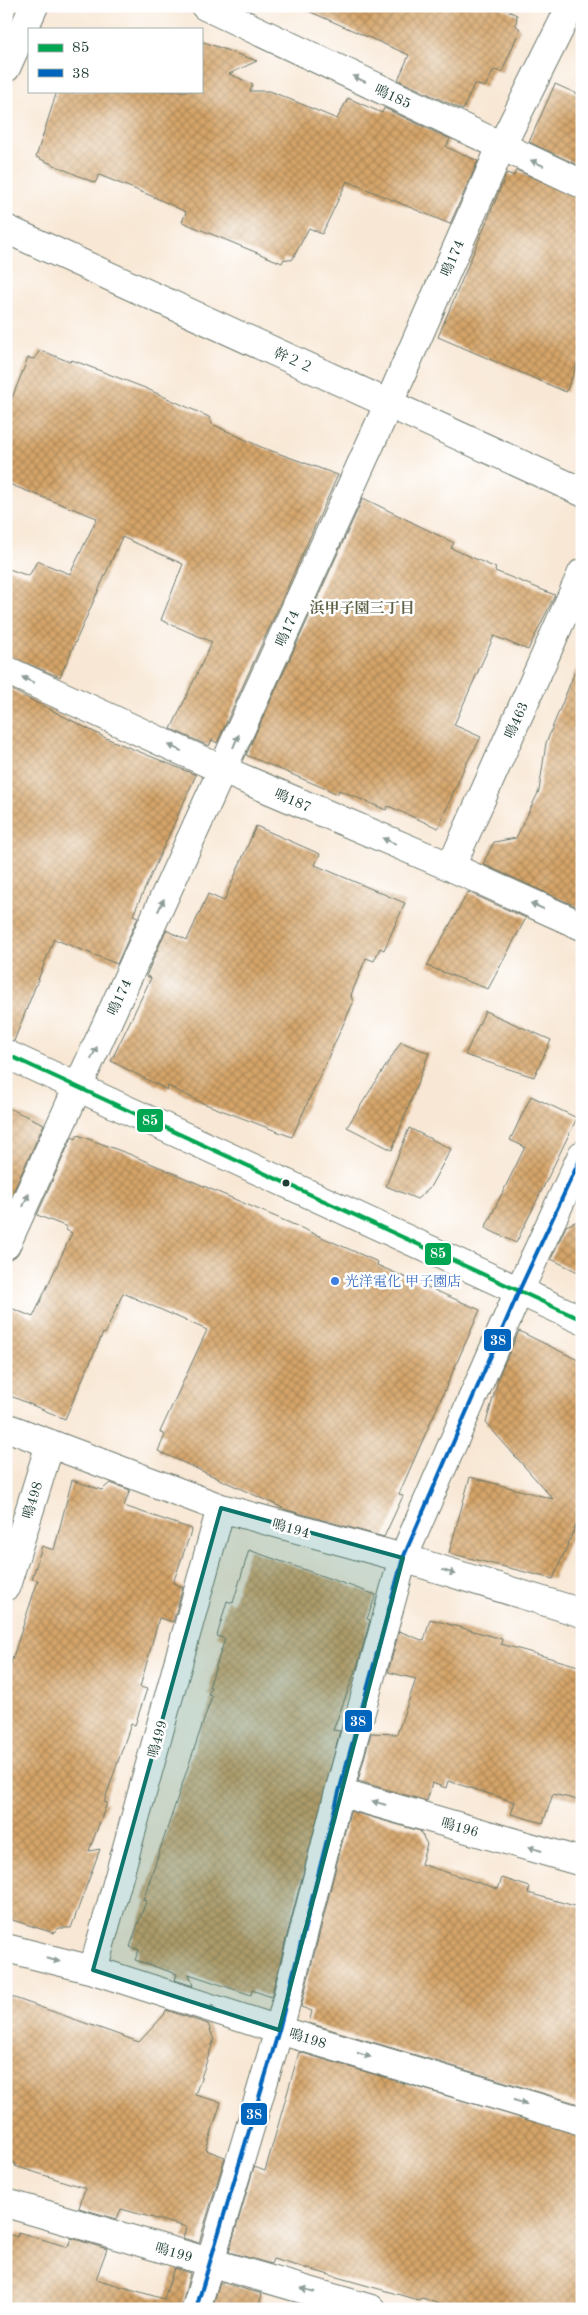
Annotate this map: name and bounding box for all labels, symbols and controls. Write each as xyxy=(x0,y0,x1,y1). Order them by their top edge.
legend xyxy=(28,28,202,92)
text: 85 xyxy=(72,41,89,56)
text: 38 xyxy=(72,67,89,82)
one-way arrow xyxy=(352,75,366,83)
street label: 鳴185 xyxy=(372,82,413,111)
one-way arrow xyxy=(530,159,544,167)
street label: 鳴174 xyxy=(438,238,467,279)
street label: 幹２２ xyxy=(272,345,316,376)
district label: 浜甲子園三丁目 xyxy=(309,599,415,617)
street label: 鳴174 xyxy=(273,608,302,649)
one-way arrow xyxy=(21,675,35,683)
street label: 鳴463 xyxy=(502,700,531,741)
one-way arrow xyxy=(233,734,241,748)
one-way arrow xyxy=(168,744,182,752)
street label: 鳴187 xyxy=(272,786,313,815)
one-way arrow xyxy=(381,836,396,844)
one-way arrow xyxy=(158,898,166,912)
one-way arrow xyxy=(530,902,544,910)
street label: 鳴174 xyxy=(105,977,134,1018)
one-way arrow xyxy=(90,1046,98,1060)
line badge: 85 xyxy=(136,1108,164,1133)
text: 85 xyxy=(142,1114,158,1128)
unlabelled marker xyxy=(281,1178,291,1188)
one-way arrow xyxy=(23,1193,31,1207)
line badge: 85 xyxy=(424,1242,452,1266)
text: 85 xyxy=(430,1247,446,1261)
place label: 光洋電化 甲子園店 xyxy=(345,1274,461,1289)
marker: 光洋電化 甲子園店 xyxy=(329,1275,341,1287)
line badge: 38 xyxy=(483,1328,512,1352)
text: 38 xyxy=(490,1334,506,1348)
street label: 鳴498 xyxy=(20,1480,45,1521)
street label: 鳴194 xyxy=(270,1516,311,1541)
one-way arrow xyxy=(442,1569,457,1577)
line badge: 38 xyxy=(344,1709,373,1733)
text: 38 xyxy=(350,1715,366,1729)
street label: 鳴499 xyxy=(145,1719,170,1760)
one-way arrow xyxy=(371,1799,386,1807)
street label: 鳴196 xyxy=(439,1815,480,1840)
one-way arrow xyxy=(527,1844,542,1852)
one-way arrow xyxy=(46,1956,61,1964)
one-way arrow xyxy=(202,2003,217,2011)
street label: 鳴198 xyxy=(287,2026,328,2051)
one-way arrow xyxy=(357,2052,372,2060)
one-way arrow xyxy=(512,2099,527,2107)
line badge: 38 xyxy=(240,2102,268,2126)
text: 38 xyxy=(246,2108,262,2122)
street label: 鳴199 xyxy=(153,2240,194,2265)
one-way arrow xyxy=(300,2286,315,2294)

